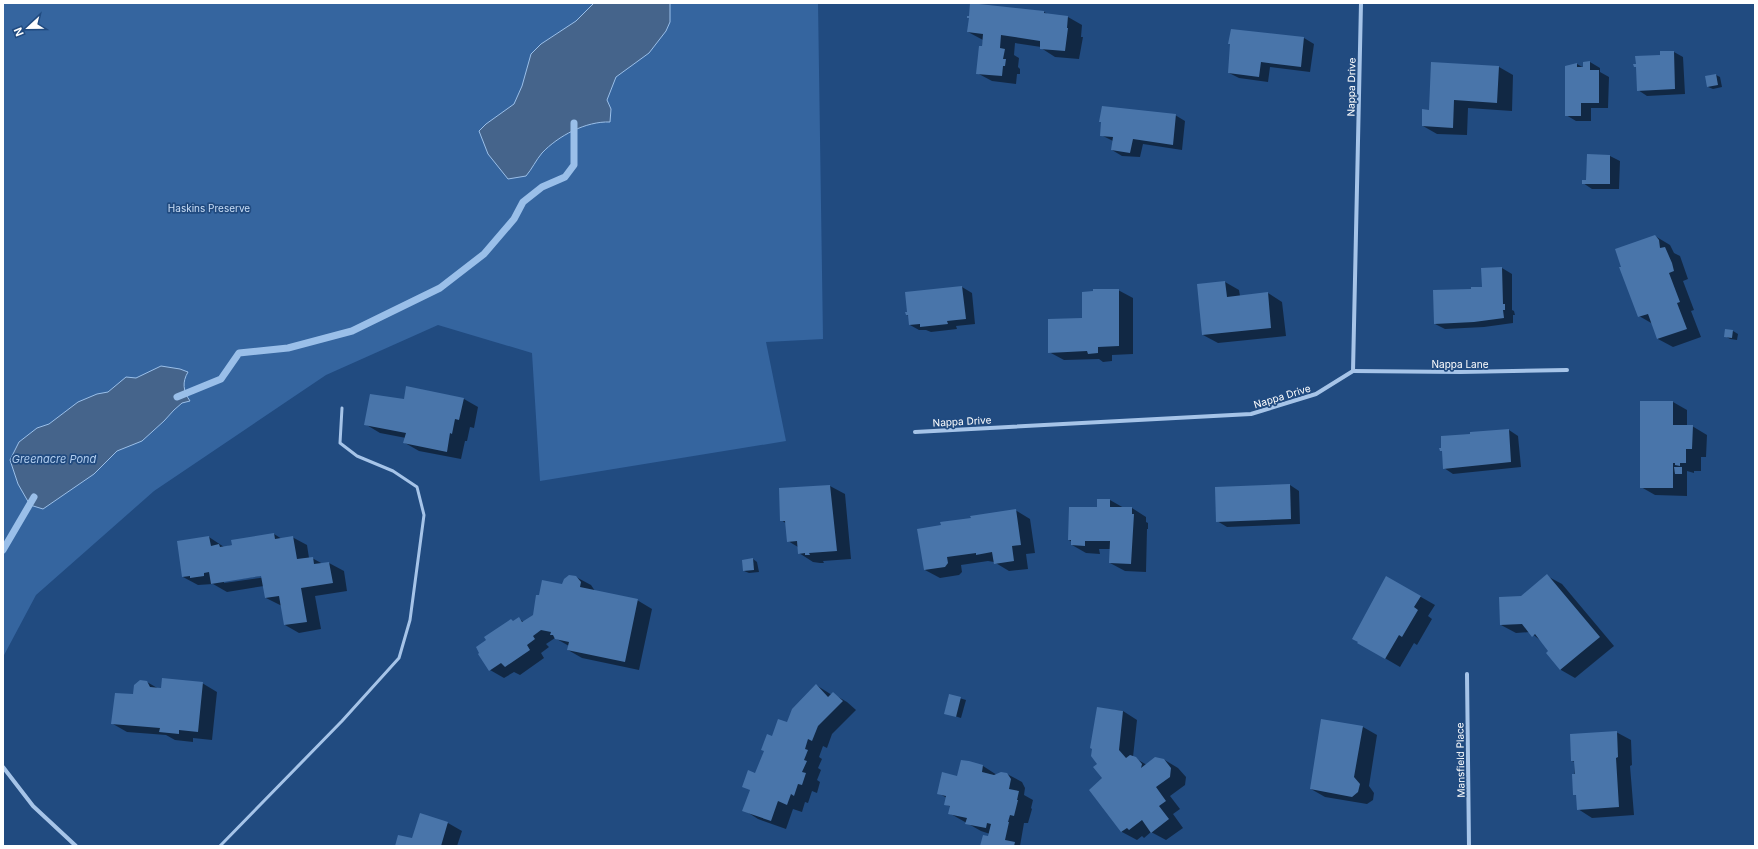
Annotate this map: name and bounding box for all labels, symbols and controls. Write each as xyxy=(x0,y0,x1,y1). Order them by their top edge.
north arrow xyxy=(8,8,48,48)
text: N xyxy=(11,25,27,38)
street label: Nappa Drive xyxy=(1344,57,1358,116)
park label: Haskins Preserve xyxy=(168,202,250,214)
street label: Nappa Lane xyxy=(1432,358,1489,370)
street label: Nappa Drive xyxy=(1252,382,1312,410)
street label: Nappa Drive xyxy=(932,413,992,429)
water label: Greenacre Pond xyxy=(12,452,97,466)
street label: Mansfield Place xyxy=(1453,722,1467,798)

